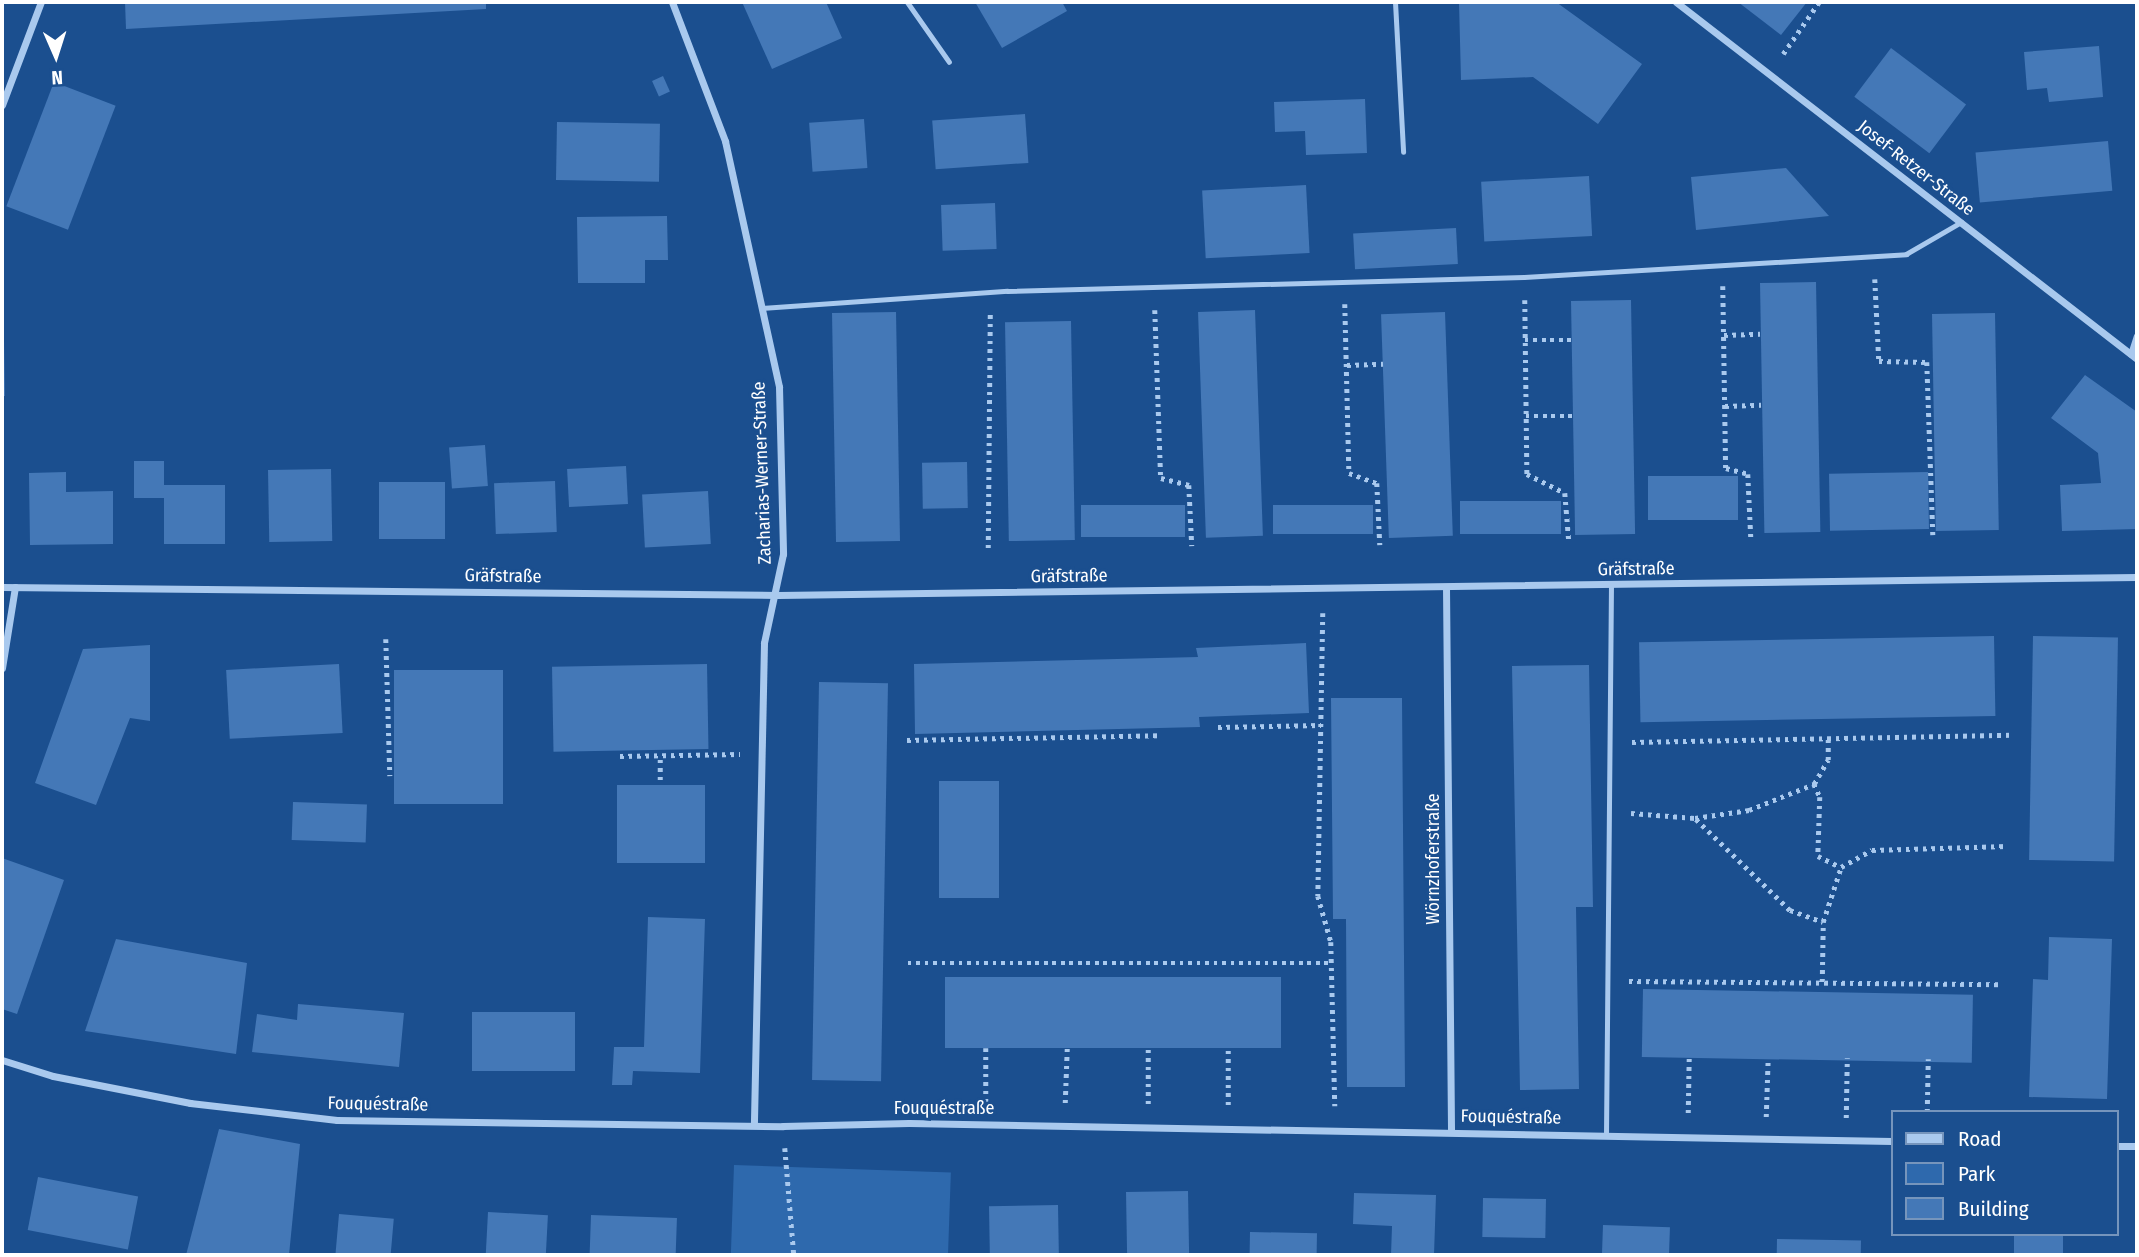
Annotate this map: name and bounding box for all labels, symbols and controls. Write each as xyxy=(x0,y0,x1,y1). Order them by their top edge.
north arrow xyxy=(21,21,91,91)
text: N xyxy=(51,66,63,89)
street label: Josef-Retzer-Straße xyxy=(1853,116,1979,220)
street label: Zacharias-Werner-Straße xyxy=(748,381,776,565)
street label: Gräfstraße xyxy=(1597,558,1675,580)
street label: Gräfstraße xyxy=(464,565,542,587)
street label: Gräfstraße xyxy=(1030,565,1108,587)
street label: Wörnzhoferstraße xyxy=(1422,793,1444,925)
street label: Fouquéstraße xyxy=(327,1092,429,1116)
street label: Fouquéstraße xyxy=(894,1097,994,1119)
street label: Fouquéstraße xyxy=(1460,1105,1562,1129)
legend xyxy=(1890,1110,2118,1236)
text: Road xyxy=(1958,1126,2002,1152)
text: Park xyxy=(1958,1161,1995,1187)
text: Building xyxy=(1958,1196,2029,1222)

